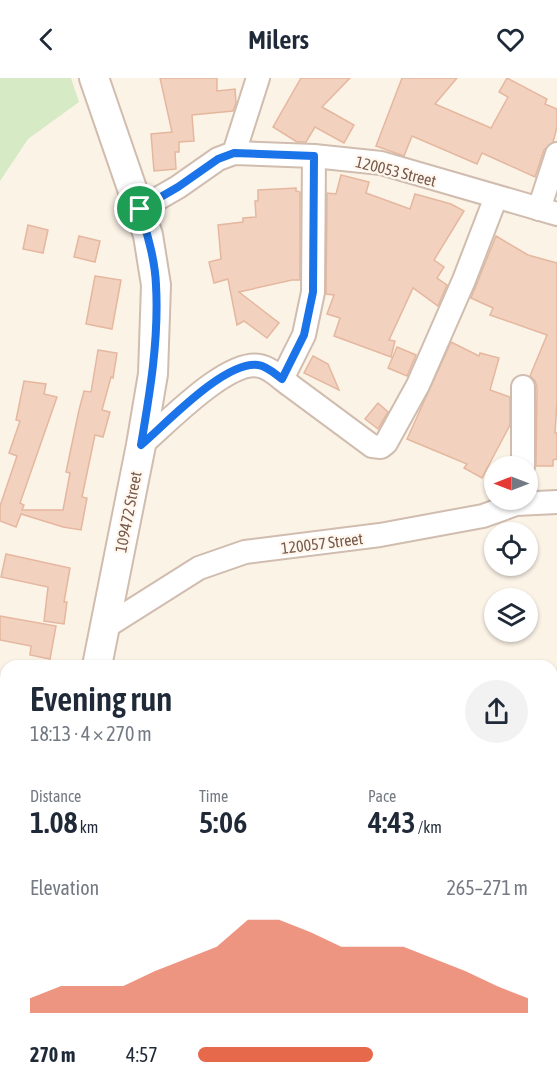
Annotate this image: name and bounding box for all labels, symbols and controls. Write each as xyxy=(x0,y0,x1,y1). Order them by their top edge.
icon: back xyxy=(30,23,63,56)
icon: heart xyxy=(494,23,527,56)
text: Milers xyxy=(248,24,309,55)
street label: 120053 Street xyxy=(354,152,439,190)
pin xyxy=(114,183,165,234)
icon: arrive xyxy=(123,192,156,225)
north arrow xyxy=(484,456,538,510)
map controls xyxy=(484,456,538,642)
street label: 109472 Street xyxy=(111,469,145,554)
button: locate xyxy=(484,522,538,576)
street label: 120057 Street xyxy=(280,529,364,557)
button: layers xyxy=(484,588,538,642)
text: Evening run xyxy=(30,680,172,718)
button: share xyxy=(465,680,528,743)
text: 18:13 · 4 × 270 m xyxy=(30,722,152,745)
text: Distance xyxy=(30,787,81,805)
text: Time xyxy=(199,787,228,805)
text: Pace xyxy=(368,787,396,805)
text: 1.08 xyxy=(30,805,78,839)
text: 5:06 xyxy=(199,805,247,839)
text: 4:43 xyxy=(368,805,416,839)
text: km xyxy=(78,818,98,836)
text: /km xyxy=(416,818,442,836)
text: Elevation xyxy=(30,876,99,899)
text: 265–271 m xyxy=(446,876,528,899)
text: 270 m xyxy=(30,1043,75,1066)
text: 4:57 xyxy=(126,1043,158,1066)

